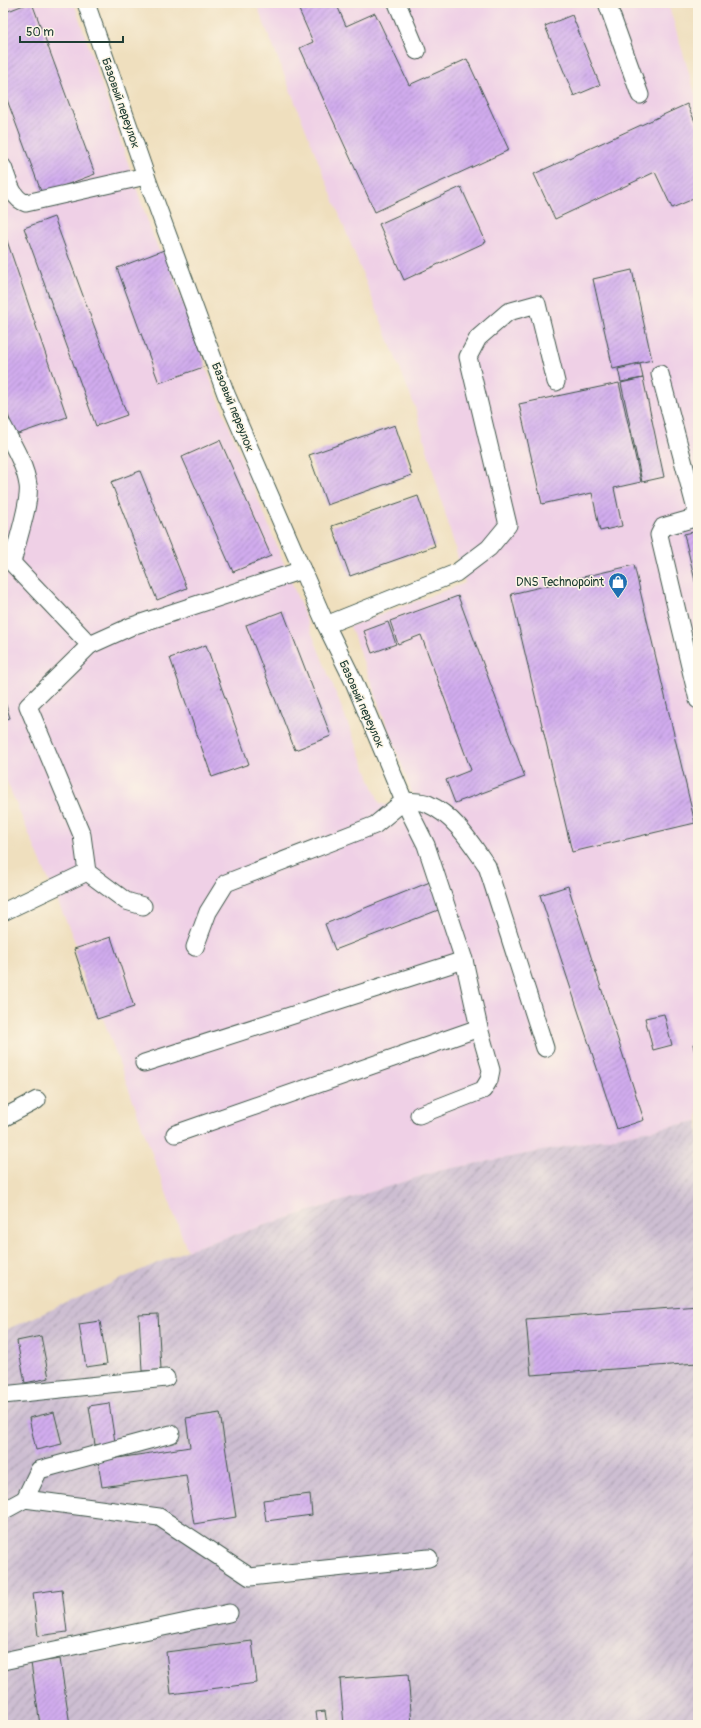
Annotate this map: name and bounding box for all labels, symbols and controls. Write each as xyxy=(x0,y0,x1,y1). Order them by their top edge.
scale bar xyxy=(20,18,123,44)
text: 50 m xyxy=(26,25,54,40)
street label: Базовый переулок xyxy=(98,56,143,150)
street label: Базовый переулок xyxy=(208,360,257,454)
shop icon: DNS Technopoint xyxy=(607,571,629,599)
place label: DNS Technopoint xyxy=(516,575,604,590)
street label: Базовый переулок xyxy=(335,658,388,750)

